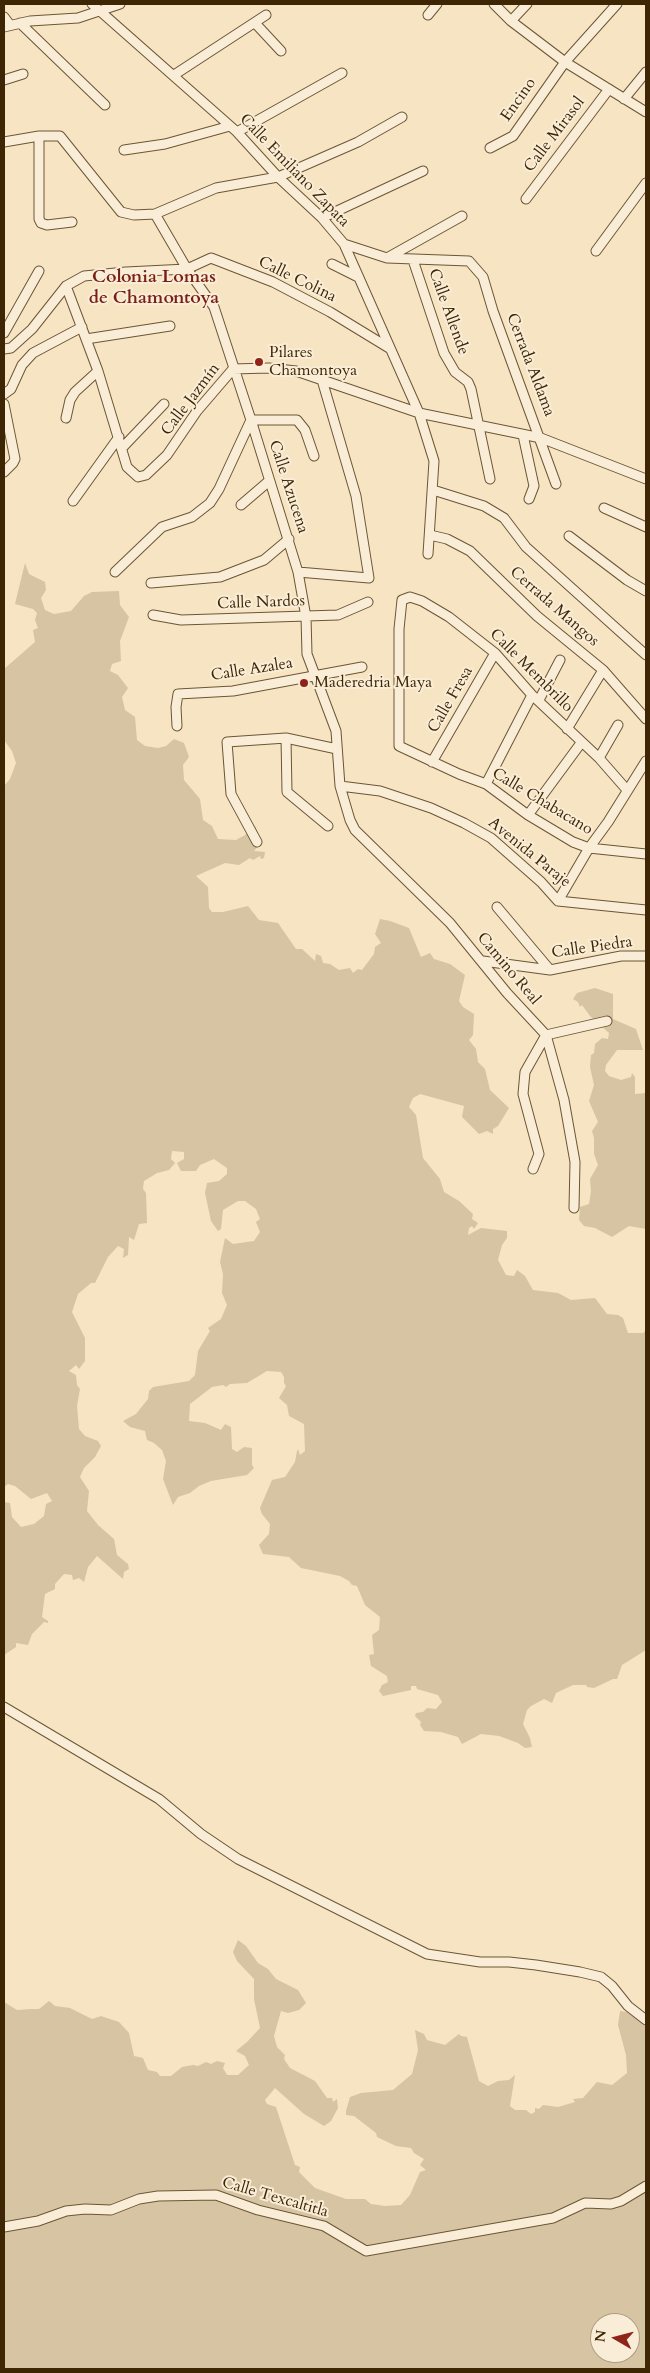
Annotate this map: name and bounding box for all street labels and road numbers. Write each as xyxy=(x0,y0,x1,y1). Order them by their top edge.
street label: Encino xyxy=(497,75,541,125)
street label: Calle Mirasol xyxy=(520,94,590,176)
street label: Calle Emiliano Zapata xyxy=(235,110,353,232)
street label: Calle Colina xyxy=(255,253,339,307)
street label: Calle Allende xyxy=(423,266,473,358)
street label: Cerrada Aldama xyxy=(501,311,559,419)
street label: Calle Jazmín xyxy=(158,360,224,440)
street label: Calle Azucena xyxy=(264,438,312,536)
street label: Cerrada Mangos xyxy=(505,563,603,651)
street label: Calle Nardos xyxy=(217,592,305,614)
street label: Calle Membrillo xyxy=(485,625,577,717)
street label: Calle Azalea xyxy=(210,654,294,686)
street label: Calle Fresa xyxy=(424,663,478,737)
street label: Calle Chabacano xyxy=(488,764,596,840)
street label: Avenida Paraje xyxy=(484,814,574,892)
street label: Camino Real xyxy=(472,929,544,1009)
street label: Calle Piedra xyxy=(550,933,634,963)
street label: Calle Texcaltitla xyxy=(220,2174,330,2222)

